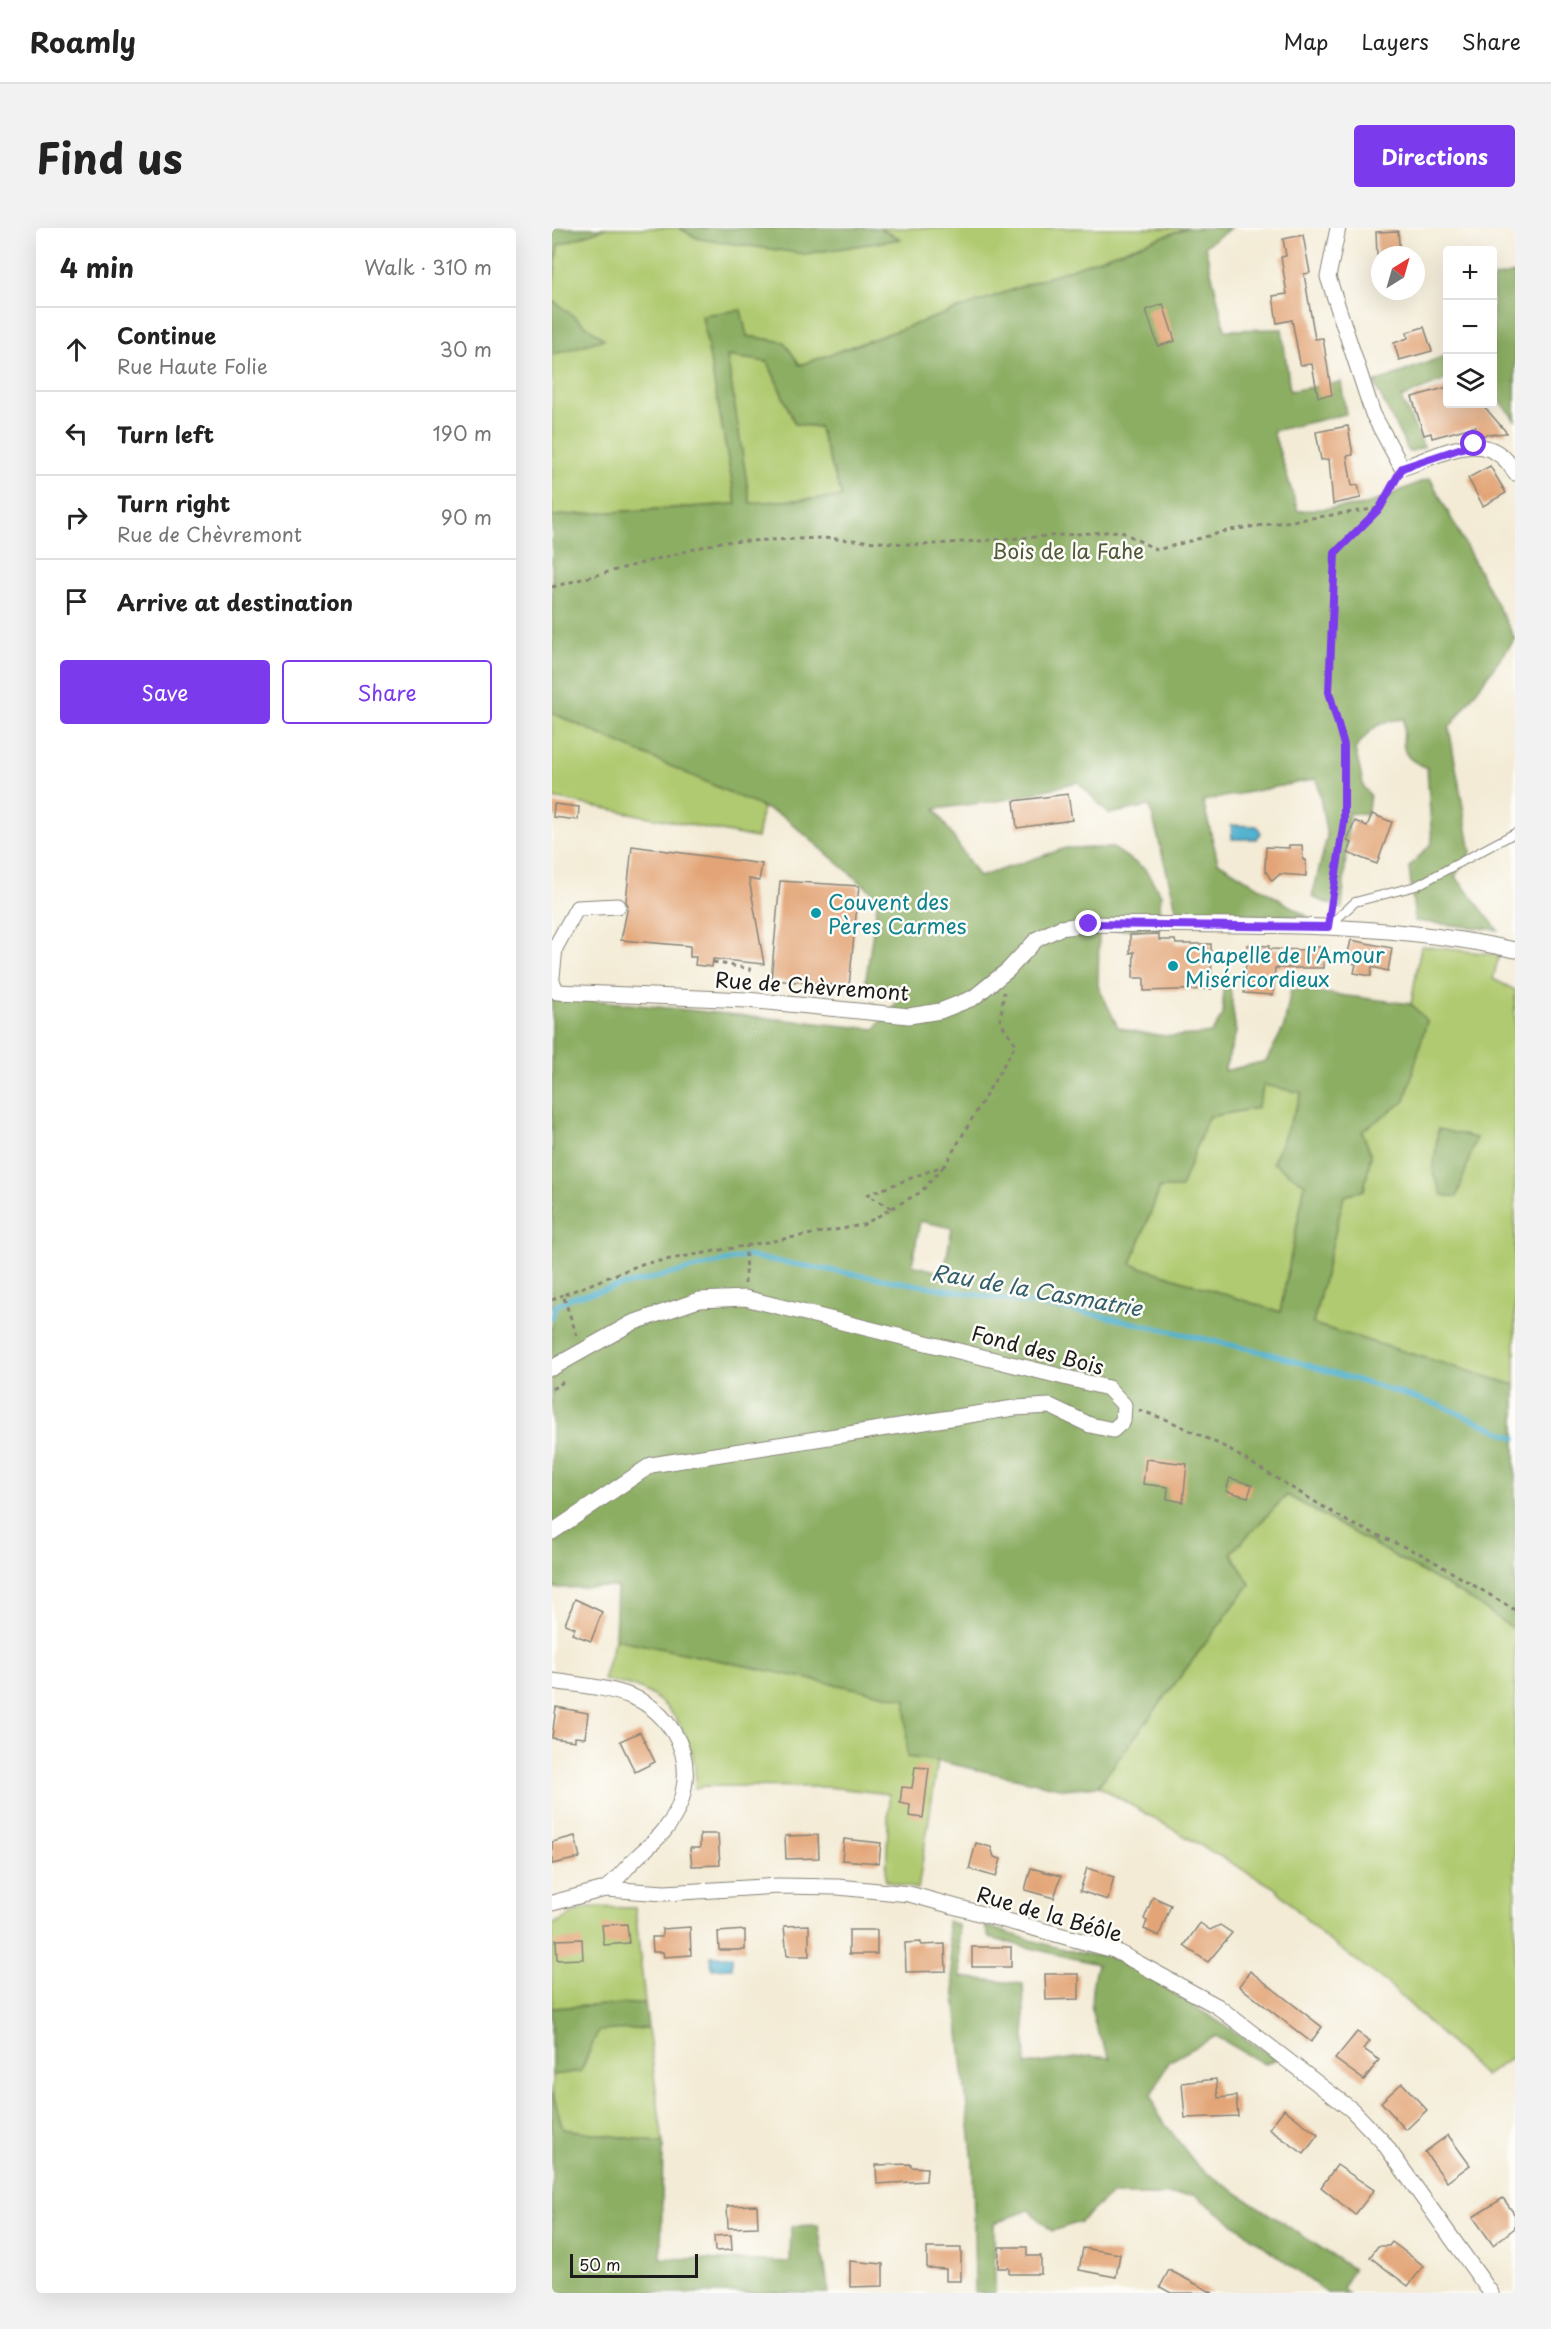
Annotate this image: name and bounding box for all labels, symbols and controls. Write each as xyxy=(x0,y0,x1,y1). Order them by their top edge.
text: Roamly xyxy=(30,20,136,63)
text: Map xyxy=(1284,25,1328,57)
text: Layers xyxy=(1361,25,1429,57)
text: Share xyxy=(1462,25,1521,57)
text: Find us xyxy=(36,125,183,188)
button: Directions xyxy=(1354,125,1515,187)
north arrow xyxy=(1371,246,1425,300)
map controls xyxy=(1443,246,1497,408)
button: + xyxy=(1443,246,1497,300)
text: 4 min xyxy=(60,248,134,287)
text: Walk · 310 m xyxy=(364,252,492,282)
button: − xyxy=(1443,300,1497,354)
text: Continue xyxy=(117,318,216,351)
icon: ahead xyxy=(60,333,93,366)
text: 30 m xyxy=(439,334,492,364)
text: Rue Haute Folie xyxy=(117,351,268,381)
button: layers xyxy=(1443,354,1497,408)
icon: left xyxy=(60,417,93,450)
text: Turn left xyxy=(117,417,214,450)
text: 190 m xyxy=(433,418,492,448)
route start xyxy=(1460,430,1486,456)
text: Turn right xyxy=(117,486,230,519)
icon: right xyxy=(60,501,93,534)
text: 90 m xyxy=(441,502,492,532)
text: Rue de Chèvremont xyxy=(117,519,302,549)
park label: Bois de la Fahe xyxy=(992,534,1144,566)
icon: arrive xyxy=(60,585,93,618)
text: Arrive at destination xyxy=(117,585,353,618)
button: Save xyxy=(60,660,270,724)
button: Share xyxy=(282,660,492,724)
place label: Couvent des Pères Carmes xyxy=(828,885,966,941)
marker: Couvent des Pères Carmes xyxy=(809,906,823,920)
route end xyxy=(1075,910,1101,936)
place label: Chapelle de l'Amour Miséricordieux xyxy=(1185,938,1385,994)
marker: Chapelle de l'Amour Miséricordieux xyxy=(1166,959,1180,973)
street label: Rue de Chèvremont xyxy=(714,962,910,1008)
water label: Rau de la Casmatrie xyxy=(929,1254,1146,1324)
street label: Fond des Bois xyxy=(968,1316,1108,1382)
street label: Rue de la Béôle xyxy=(973,1877,1127,1949)
scale bar xyxy=(570,2251,698,2278)
text: 50 m xyxy=(579,2252,620,2276)

